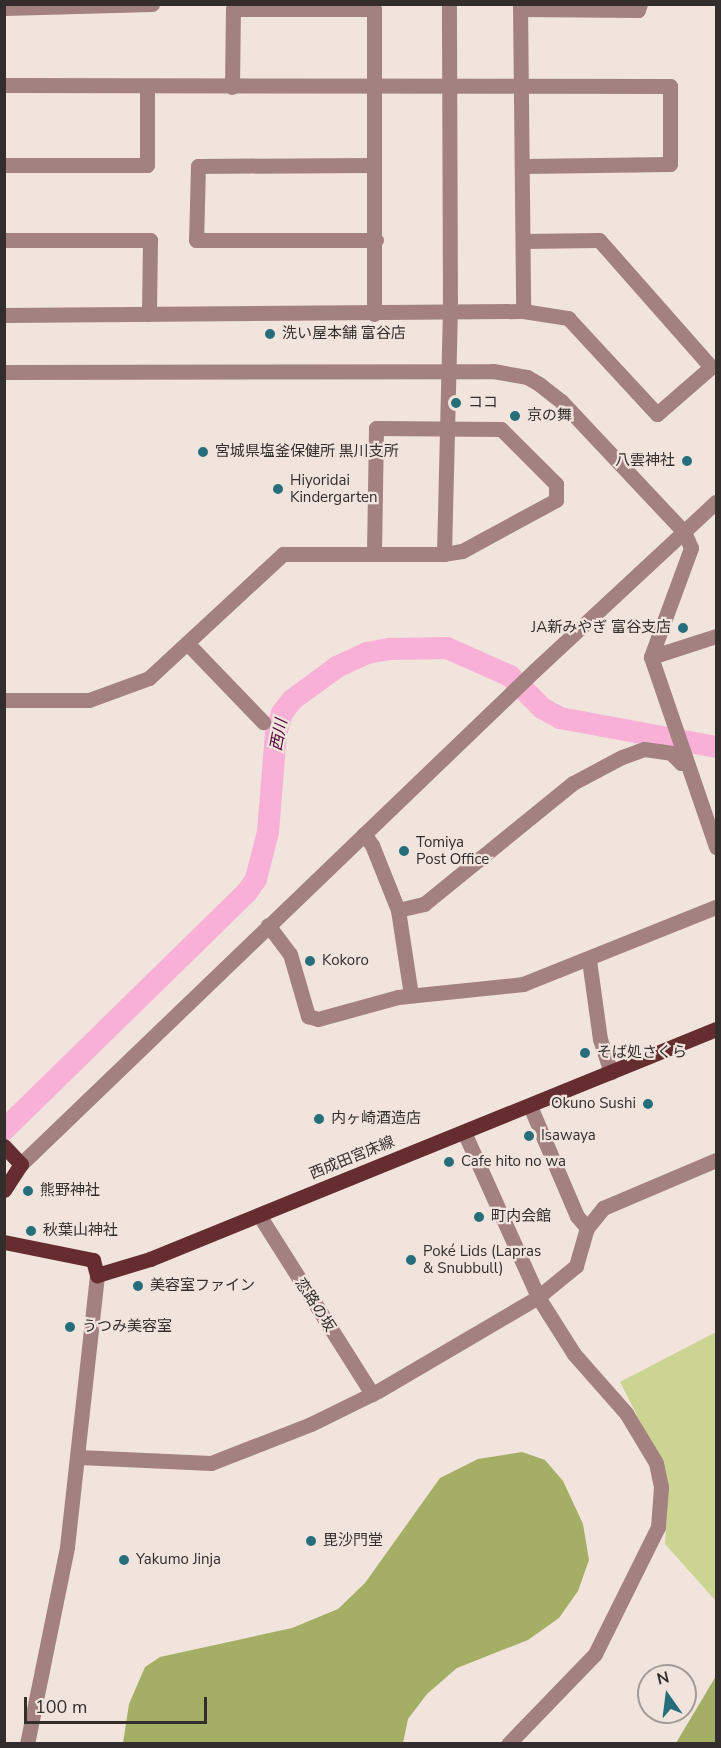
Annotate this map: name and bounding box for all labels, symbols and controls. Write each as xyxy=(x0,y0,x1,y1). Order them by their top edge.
place label: 洗い屋本舗 富谷店 xyxy=(282,325,406,343)
marker: 洗い屋本舗 富谷店 xyxy=(263,327,277,341)
place label: ココ xyxy=(468,394,498,412)
marker: ココ xyxy=(449,396,463,410)
place label: 京の舞 xyxy=(527,407,572,425)
marker: 京の舞 xyxy=(508,409,522,423)
place label: 宮城県塩釜保健所 黒川支所 xyxy=(215,443,399,461)
marker: 宮城県塩釜保健所 黒川支所 xyxy=(196,445,210,459)
place label: 八雲神社 xyxy=(615,452,675,470)
marker: 八雲神社 xyxy=(680,454,694,468)
place label: Hiyoridai Kindergarten xyxy=(290,471,378,506)
marker: Hiyoridai Kindergarten xyxy=(271,482,285,496)
place label: JA新みやぎ 富谷支店 xyxy=(531,619,671,637)
marker: JA新みやぎ 富谷支店 xyxy=(676,621,690,635)
water label: 西川 xyxy=(267,717,291,753)
place label: Tomiya Post Office xyxy=(416,833,489,868)
marker: Tomiya Post Office xyxy=(397,844,411,858)
place label: Kokoro xyxy=(322,952,369,970)
marker: Kokoro xyxy=(303,954,317,968)
place label: そば処さくら xyxy=(597,1044,687,1062)
marker: そば処さくら xyxy=(578,1046,592,1060)
place label: Okuno Sushi xyxy=(551,1095,636,1113)
marker: Okuno Sushi xyxy=(641,1097,655,1111)
place label: 内ヶ崎酒造店 xyxy=(331,1110,421,1128)
marker: 内ヶ崎酒造店 xyxy=(312,1112,326,1126)
place label: Isawaya xyxy=(541,1127,596,1145)
marker: Isawaya xyxy=(522,1129,536,1143)
street label: 西成田宮床線 xyxy=(307,1133,397,1183)
place label: Cafe hito no wa xyxy=(461,1153,566,1171)
marker: Cafe hito no wa xyxy=(442,1155,456,1169)
place label: 熊野神社 xyxy=(40,1182,100,1200)
marker: 熊野神社 xyxy=(21,1184,35,1198)
place label: 町内会館 xyxy=(491,1208,551,1226)
marker: 町内会館 xyxy=(472,1210,486,1224)
place label: 秋葉山神社 xyxy=(43,1222,118,1240)
marker: 秋葉山神社 xyxy=(24,1224,38,1238)
place label: Poké Lids (Lapras & Snubbull) xyxy=(423,1242,541,1277)
marker: Poké Lids (Lapras & Snubbull) xyxy=(404,1253,418,1267)
street label: 恋路の坂 xyxy=(291,1275,339,1335)
place label: 美容室ファイン xyxy=(150,1277,255,1295)
marker: 美容室ファイン xyxy=(131,1279,145,1293)
place label: うつみ美容室 xyxy=(82,1318,172,1336)
marker: うつみ美容室 xyxy=(63,1320,77,1334)
place label: 毘沙門堂 xyxy=(323,1532,383,1550)
marker: 毘沙門堂 xyxy=(304,1534,318,1548)
place label: Yakumo Jinja xyxy=(136,1551,221,1569)
marker: Yakumo Jinja xyxy=(117,1553,131,1567)
north arrow xyxy=(637,1664,697,1724)
text: N xyxy=(655,1666,672,1691)
scale bar xyxy=(27,1685,210,1723)
text: 100 m xyxy=(35,1695,87,1719)

